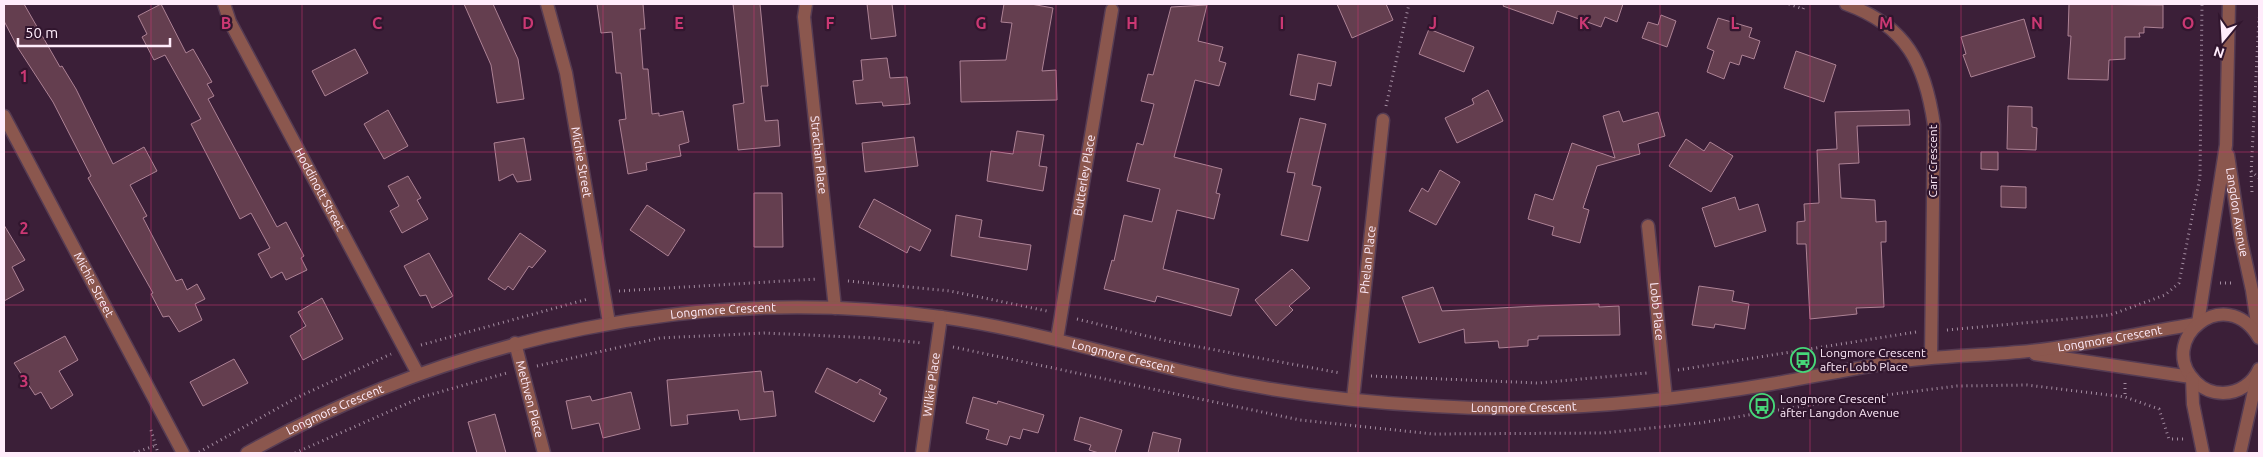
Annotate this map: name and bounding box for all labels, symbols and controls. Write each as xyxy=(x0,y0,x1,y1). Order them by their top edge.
text: B xyxy=(221,14,231,32)
text: C xyxy=(372,14,382,32)
text: D xyxy=(522,14,534,32)
text: E xyxy=(674,14,684,32)
text: F xyxy=(826,14,835,32)
text: G xyxy=(975,14,987,32)
text: H xyxy=(1126,14,1138,32)
text: I xyxy=(1280,14,1284,32)
text: J xyxy=(1429,14,1437,32)
text: K xyxy=(1579,14,1590,32)
text: L xyxy=(1731,14,1740,32)
text: M xyxy=(1879,14,1893,32)
text: N xyxy=(2031,14,2043,32)
text: O xyxy=(2182,14,2194,32)
scale bar xyxy=(18,15,170,47)
north arrow xyxy=(2198,15,2248,65)
text: 50 m xyxy=(25,24,58,41)
text: N xyxy=(2212,43,2226,62)
text: 1 xyxy=(19,67,29,85)
street label: Strachan Place xyxy=(809,115,830,195)
street label: Carr Crescent xyxy=(1926,124,1939,197)
street label: Michie Street xyxy=(569,126,594,199)
street label: Butterley Place xyxy=(1071,134,1097,217)
street label: Hoddinott Street xyxy=(293,146,348,233)
street label: Langdon Avenue xyxy=(2224,167,2252,258)
text: 2 xyxy=(19,219,29,237)
street label: Phelan Place xyxy=(1357,225,1378,294)
street label: Michie Street xyxy=(71,250,117,319)
street label: Lobb Place xyxy=(1648,282,1667,341)
street label: Longmore Crescent xyxy=(670,300,776,321)
street label: Longmore Crescent xyxy=(2057,323,2163,354)
street label: Longmore Crescent xyxy=(1070,337,1176,375)
place label: Longmore Crescent after Lobb Place xyxy=(1820,346,1926,373)
bus stop icon: Longmore Crescent after Lobb Place xyxy=(1790,347,1816,373)
street label: Wilkie Place xyxy=(920,352,942,417)
street label: Methven Place xyxy=(514,359,547,439)
text: 3 xyxy=(19,372,29,390)
street label: Longmore Crescent xyxy=(284,382,386,437)
place label: Longmore Crescent after Langdon Avenue xyxy=(1780,392,1899,419)
bus stop icon: Longmore Crescent after Langdon Avenue xyxy=(1749,393,1775,419)
street label: Longmore Crescent xyxy=(1471,399,1577,414)

